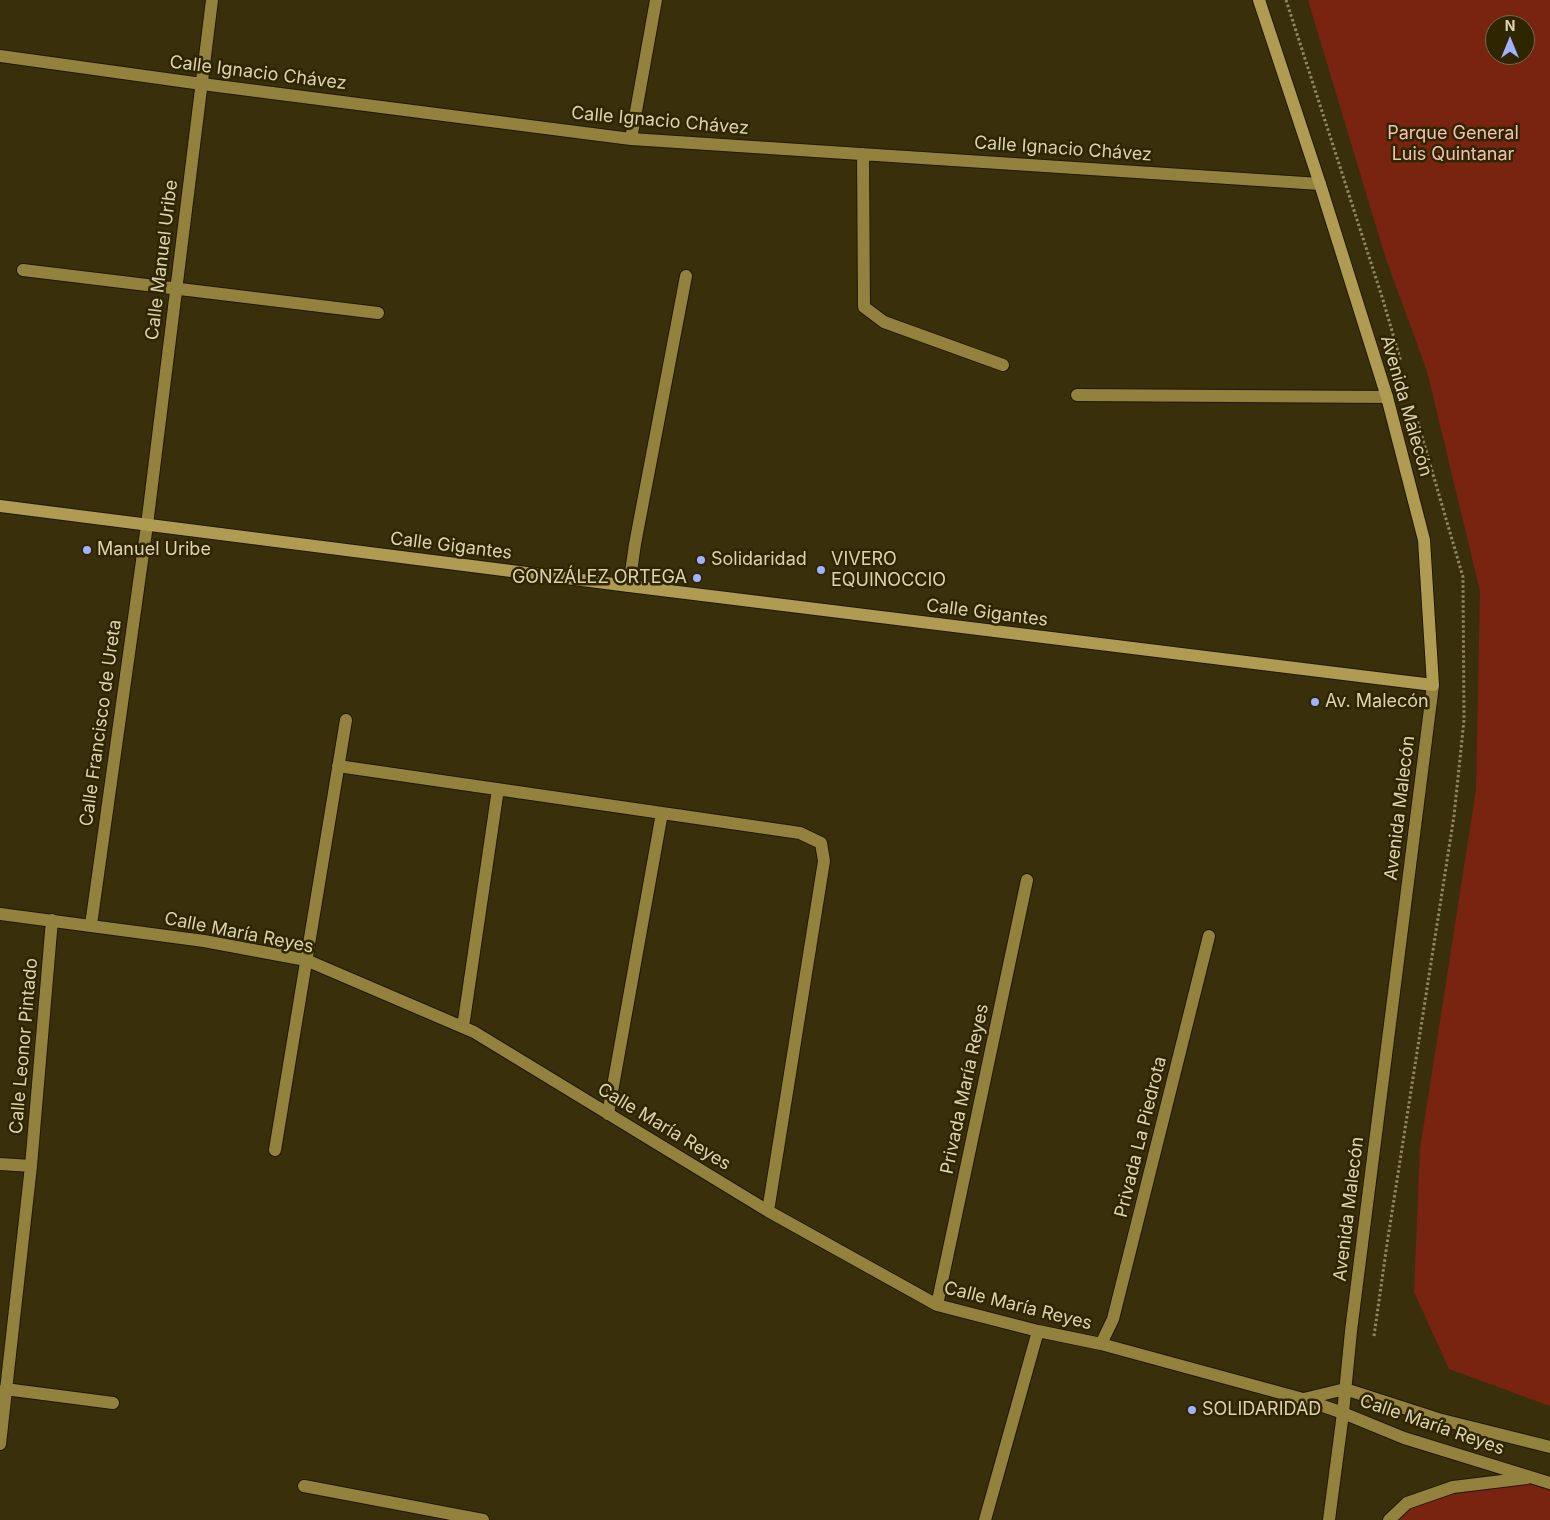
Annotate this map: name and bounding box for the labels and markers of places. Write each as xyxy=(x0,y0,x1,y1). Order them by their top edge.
place label: Manuel Uribe xyxy=(97,539,211,561)
marker: Manuel Uribe xyxy=(81,544,93,556)
place label: Solidaridad xyxy=(711,549,807,571)
place label: VIVERO EQUINOCCIO xyxy=(831,549,946,592)
marker: Solidaridad xyxy=(695,554,707,566)
marker: VIVERO EQUINOCCIO xyxy=(815,564,827,576)
place label: GONZÁLEZ ORTEGA xyxy=(512,567,687,589)
marker: GONZÁLEZ ORTEGA xyxy=(691,572,703,584)
place label: Av. Malecón xyxy=(1325,691,1429,713)
marker: Av. Malecón xyxy=(1309,696,1321,708)
place label: SOLIDARIDAD xyxy=(1202,1399,1321,1421)
marker: SOLIDARIDAD xyxy=(1186,1404,1198,1416)

